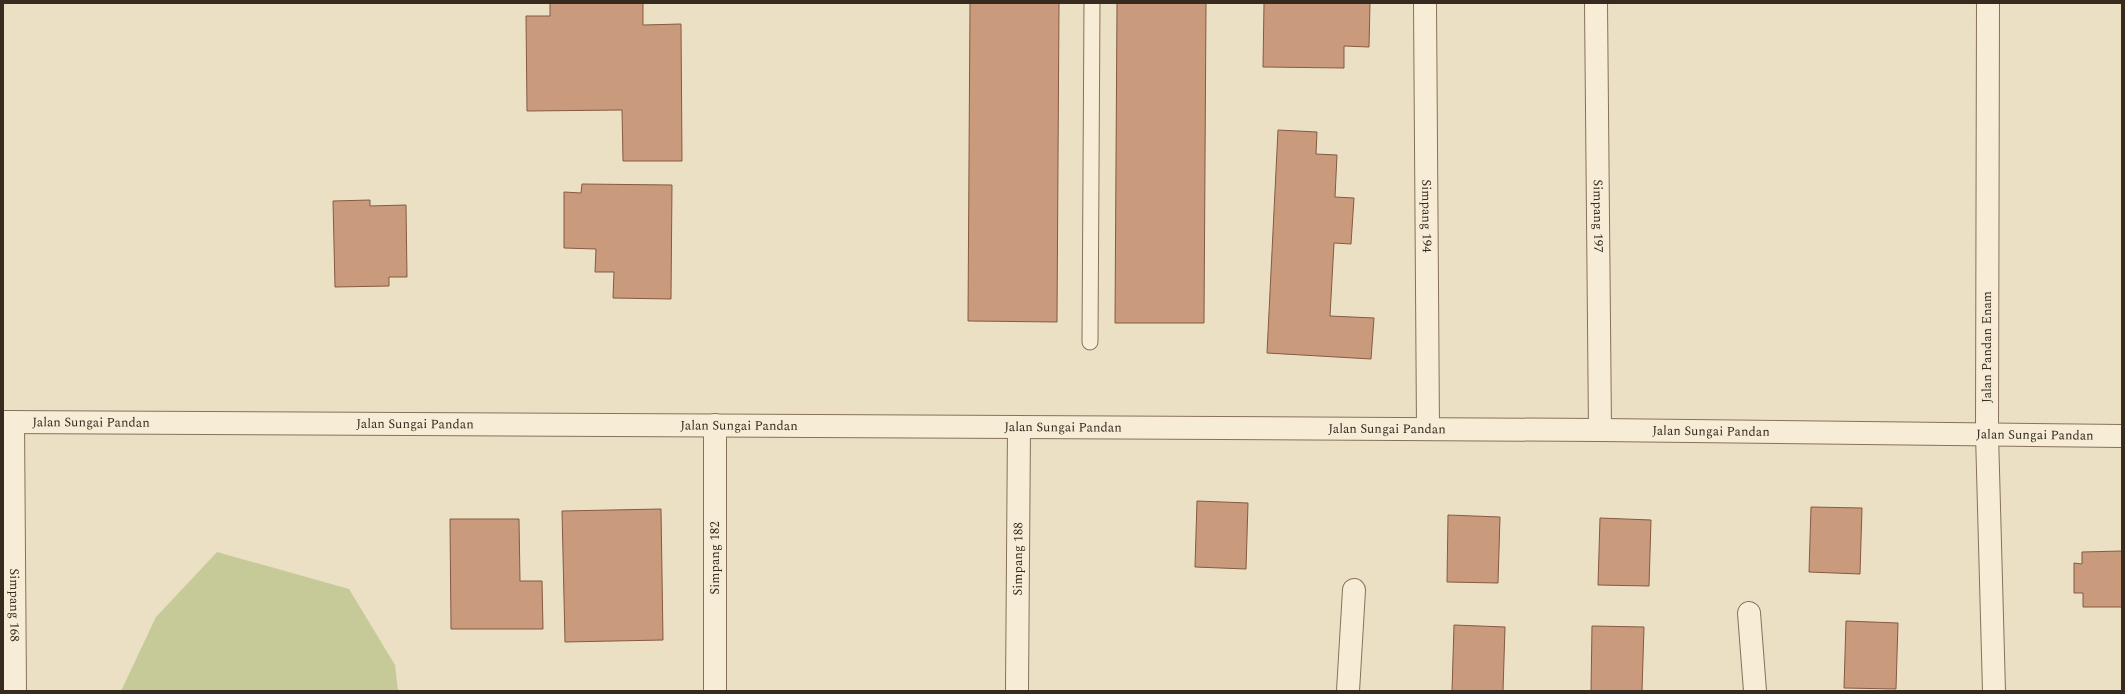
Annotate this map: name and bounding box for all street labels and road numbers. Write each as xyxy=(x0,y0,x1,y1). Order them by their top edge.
street label: Simpang 194 xyxy=(1416,179,1437,253)
street label: Simpang 197 xyxy=(1588,179,1608,253)
street label: Jalan Pandan Enam xyxy=(1977,291,1997,403)
street label: Jalan Sungai Pandan xyxy=(32,412,150,433)
street label: Jalan Sungai Pandan xyxy=(356,414,474,434)
street label: Jalan Sungai Pandan xyxy=(680,415,798,436)
street label: Jalan Sungai Pandan xyxy=(1004,417,1122,438)
street label: Jalan Sungai Pandan xyxy=(1328,419,1446,439)
street label: Jalan Sungai Pandan xyxy=(1652,421,1770,442)
street label: Jalan Sungai Pandan xyxy=(1976,424,2094,446)
street label: Simpang 182 xyxy=(705,521,725,595)
street label: Simpang 188 xyxy=(1008,522,1028,596)
street label: Simpang 168 xyxy=(4,568,25,642)

